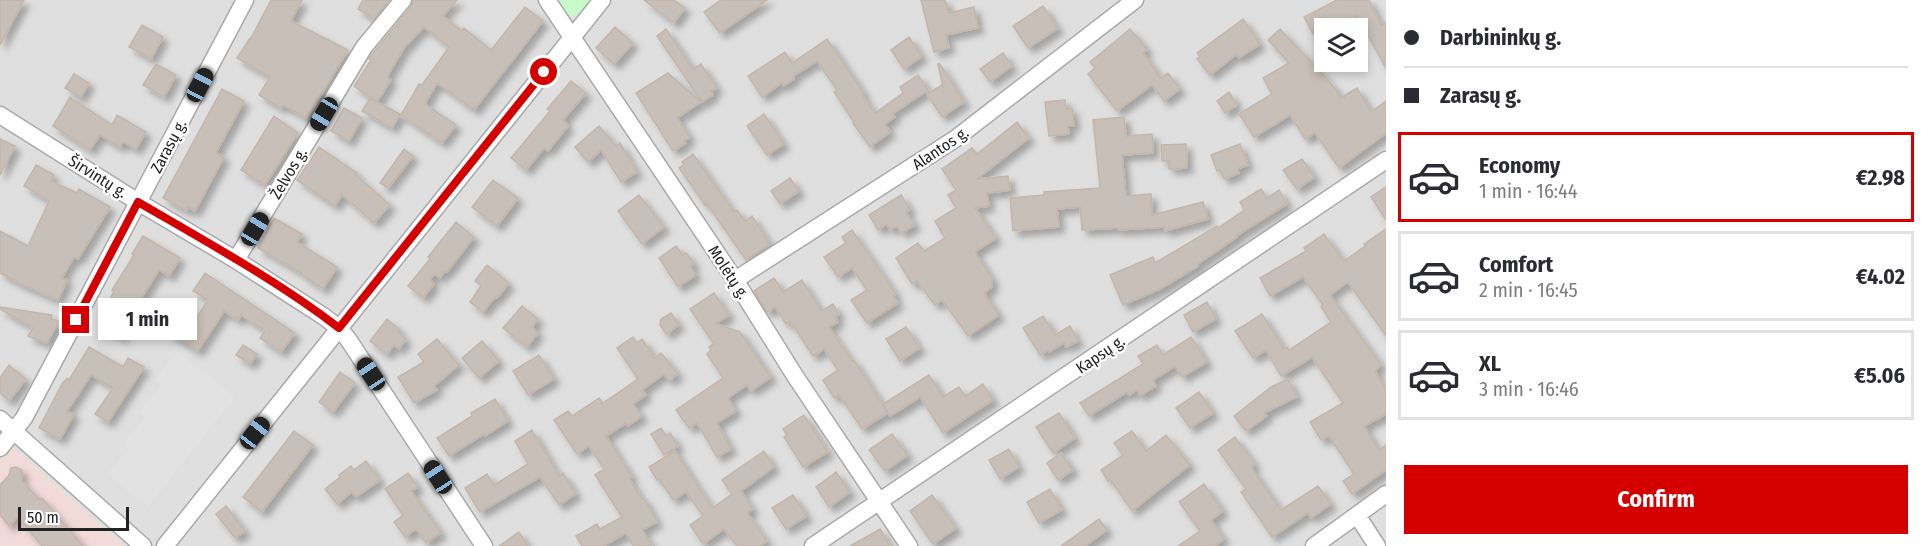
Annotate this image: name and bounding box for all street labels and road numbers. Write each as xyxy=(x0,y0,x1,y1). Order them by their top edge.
street label: Zarasų g. xyxy=(146,116,190,176)
street label: Alantos g. xyxy=(909,123,972,174)
street label: Želvos g. xyxy=(265,144,311,202)
street label: Širvintų g. xyxy=(65,150,131,202)
street label: Molėtų g. xyxy=(704,242,753,303)
street label: Kapsų g. xyxy=(1072,331,1128,378)

